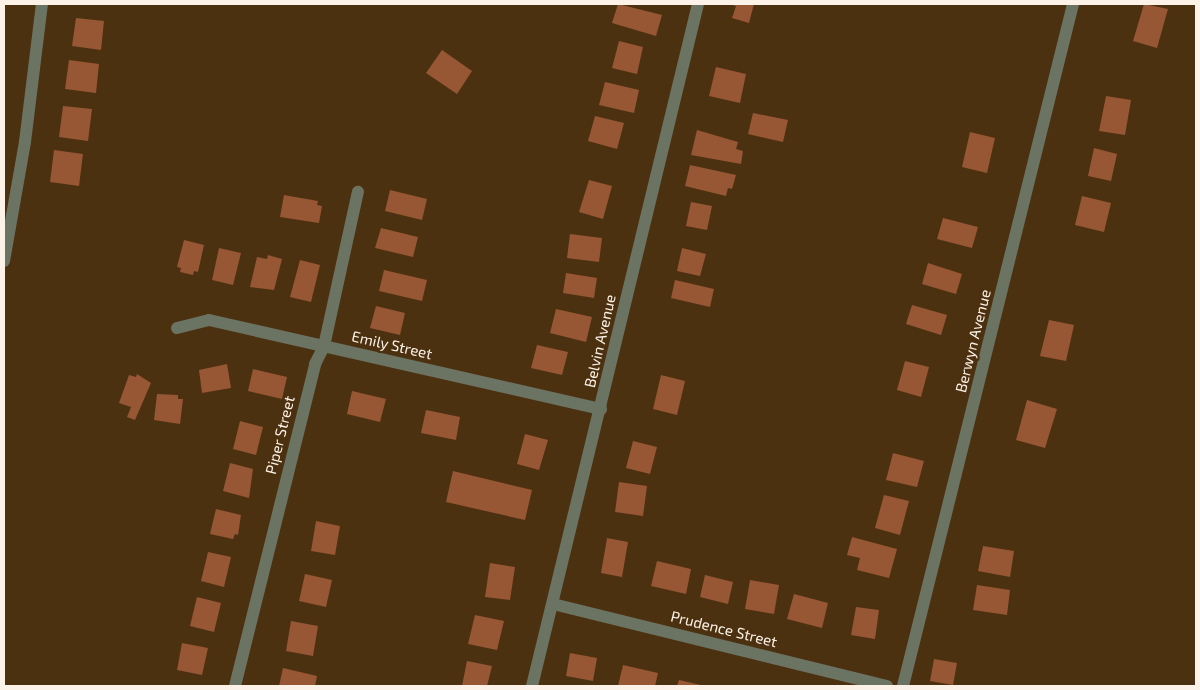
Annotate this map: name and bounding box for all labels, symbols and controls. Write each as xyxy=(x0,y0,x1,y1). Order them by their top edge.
street label: Berwyn Avenue xyxy=(951,287,995,395)
street label: Belvin Avenue xyxy=(580,292,620,390)
street label: Emily Street xyxy=(350,327,434,363)
street label: Piper Street xyxy=(262,394,298,476)
street label: Prudence Street xyxy=(669,607,779,651)

